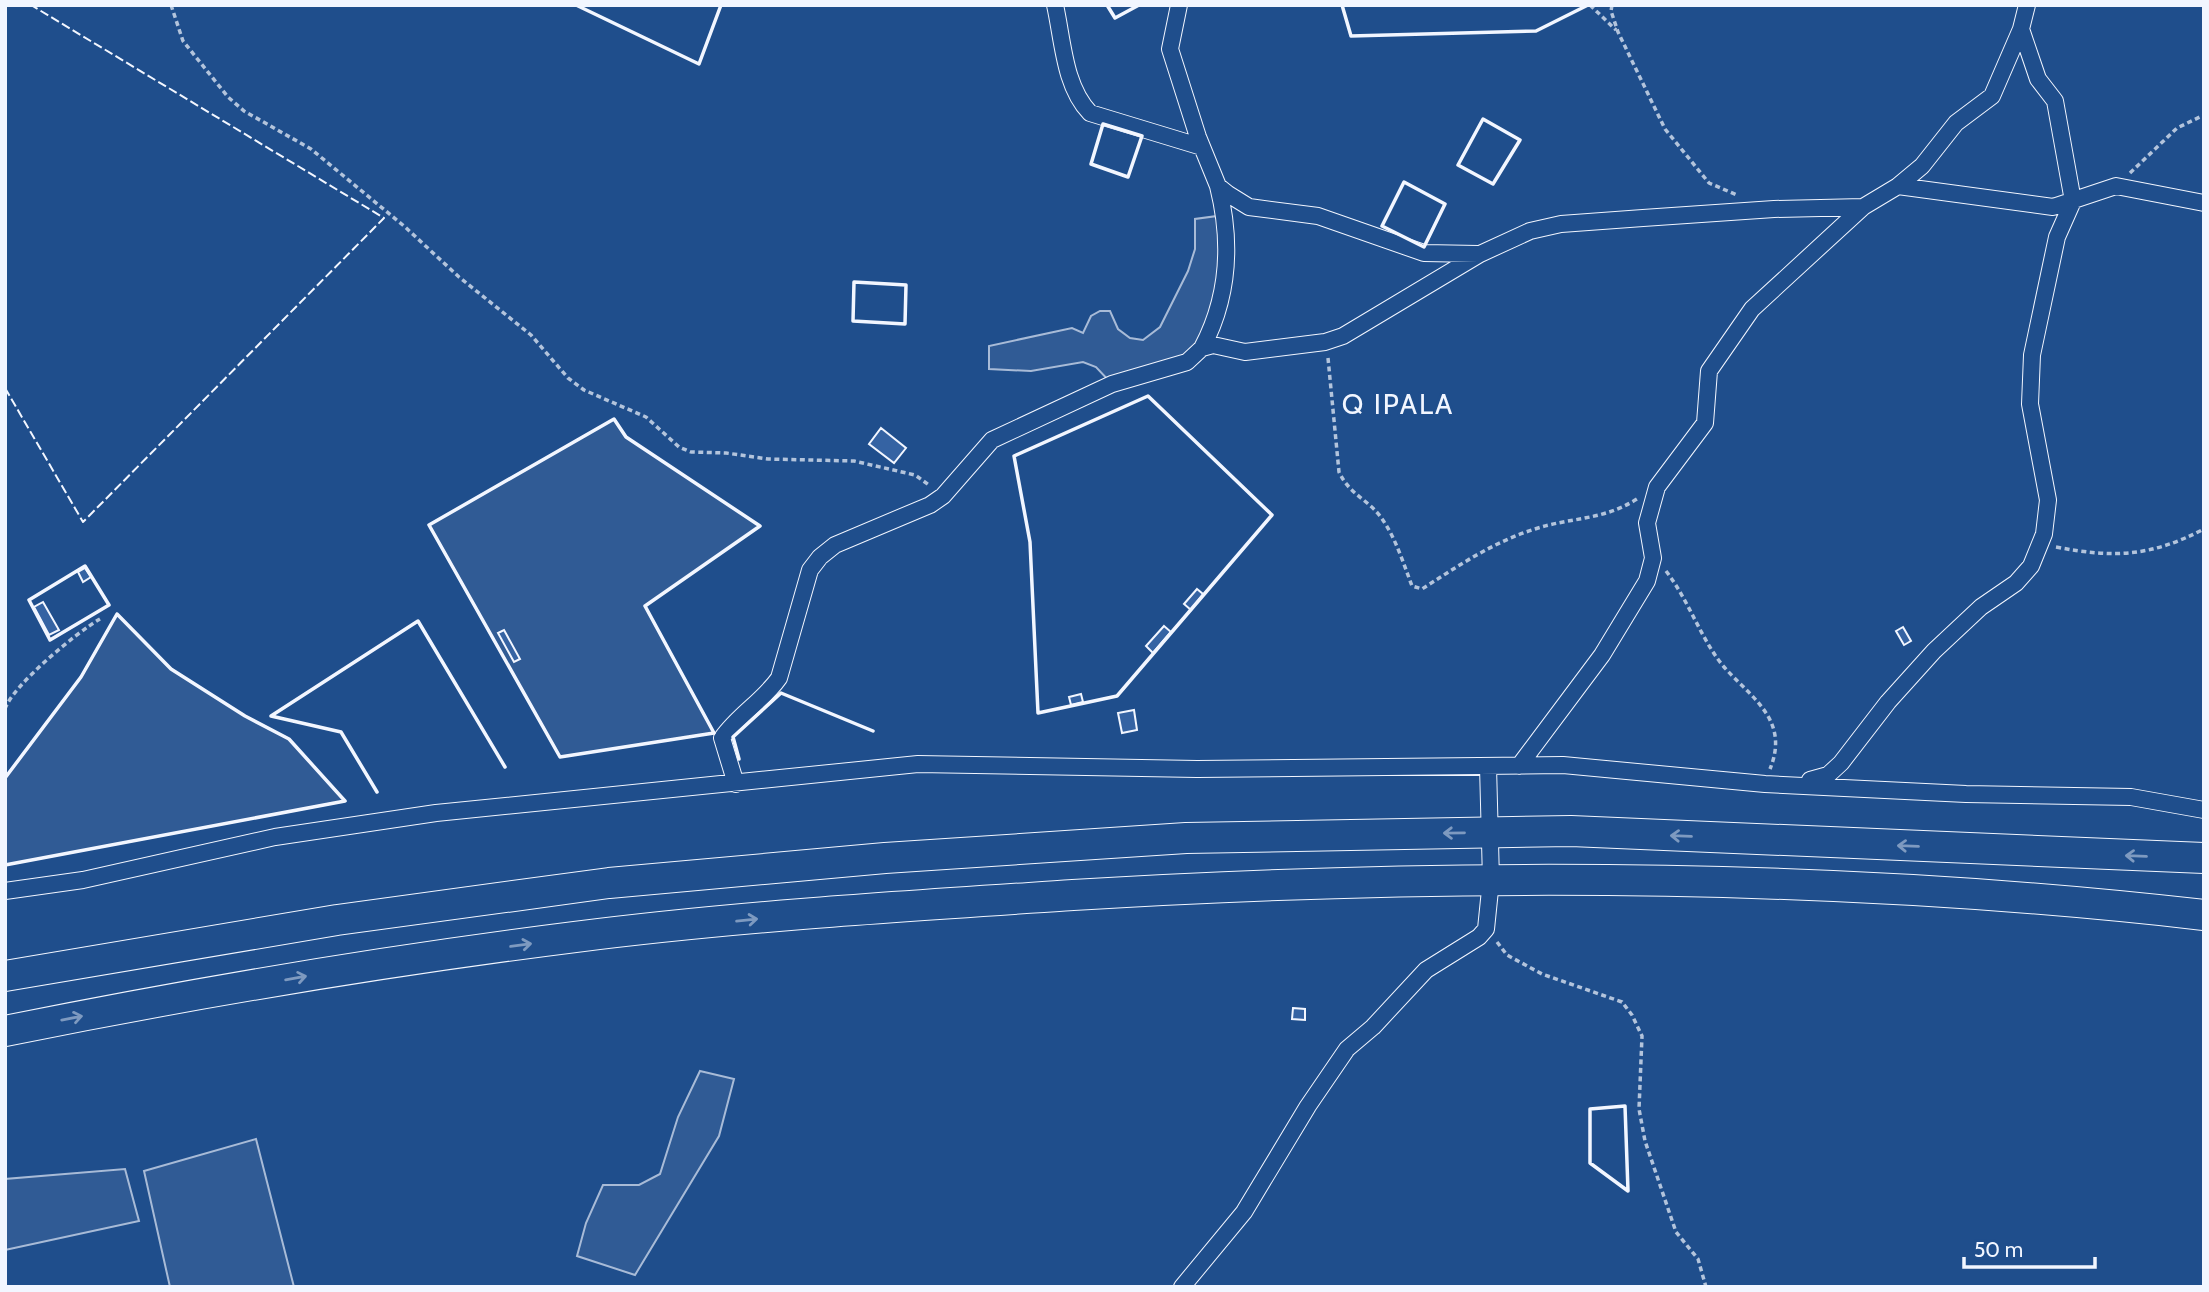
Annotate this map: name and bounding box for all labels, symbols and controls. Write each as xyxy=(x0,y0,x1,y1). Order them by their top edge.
district label: Q IPALA xyxy=(1342,387,1454,421)
one-way arrow xyxy=(1442,826,1465,840)
one-way arrow xyxy=(1670,829,1693,842)
one-way arrow xyxy=(1897,839,1920,852)
one-way arrow xyxy=(2124,849,2147,862)
one-way arrow xyxy=(736,913,758,926)
one-way arrow xyxy=(509,938,532,951)
one-way arrow xyxy=(284,971,307,984)
one-way arrow xyxy=(60,1010,83,1024)
scale bar xyxy=(1964,1226,2095,1270)
text: 50 m xyxy=(1974,1237,2023,1262)

